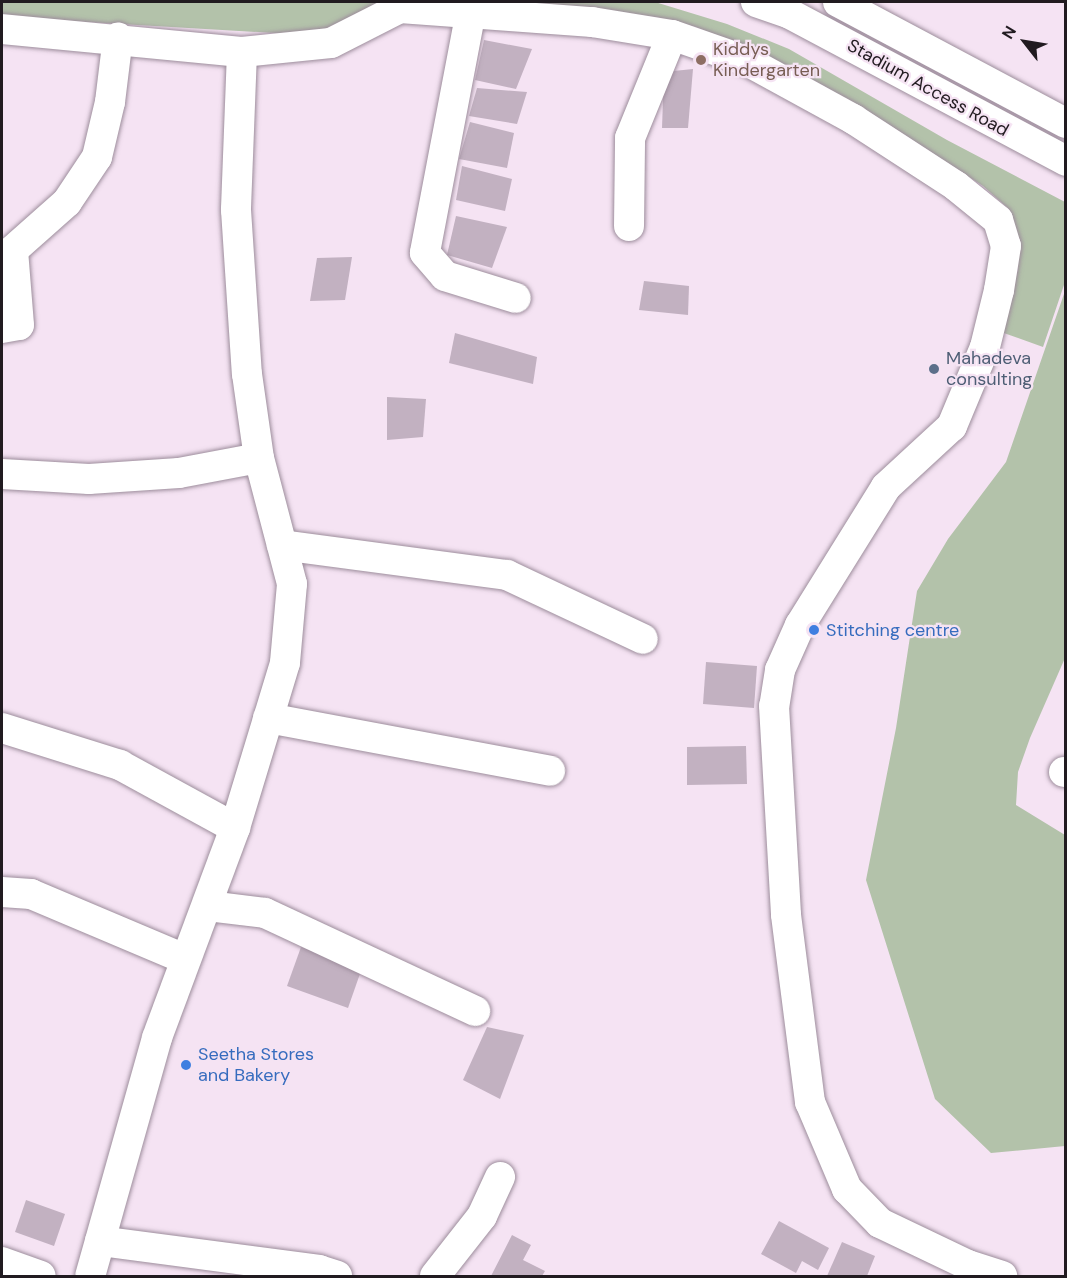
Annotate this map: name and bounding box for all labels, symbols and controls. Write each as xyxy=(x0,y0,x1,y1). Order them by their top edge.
north arrow xyxy=(995,12,1055,72)
text: N xyxy=(997,22,1021,43)
street label: Stadium Access Road xyxy=(844,35,1012,141)
place label: Kiddys Kindergarten xyxy=(713,39,820,82)
marker: Kiddys Kindergarten xyxy=(694,53,708,67)
place label: Mahadeva consulting xyxy=(946,348,1032,391)
marker: Mahadeva consulting xyxy=(927,362,941,376)
place label: Stitching centre xyxy=(826,619,959,641)
marker: Stitching centre xyxy=(807,623,821,637)
place label: Seetha Stores and Bakery xyxy=(198,1044,314,1086)
marker: Seetha Stores and Bakery xyxy=(179,1058,193,1072)

